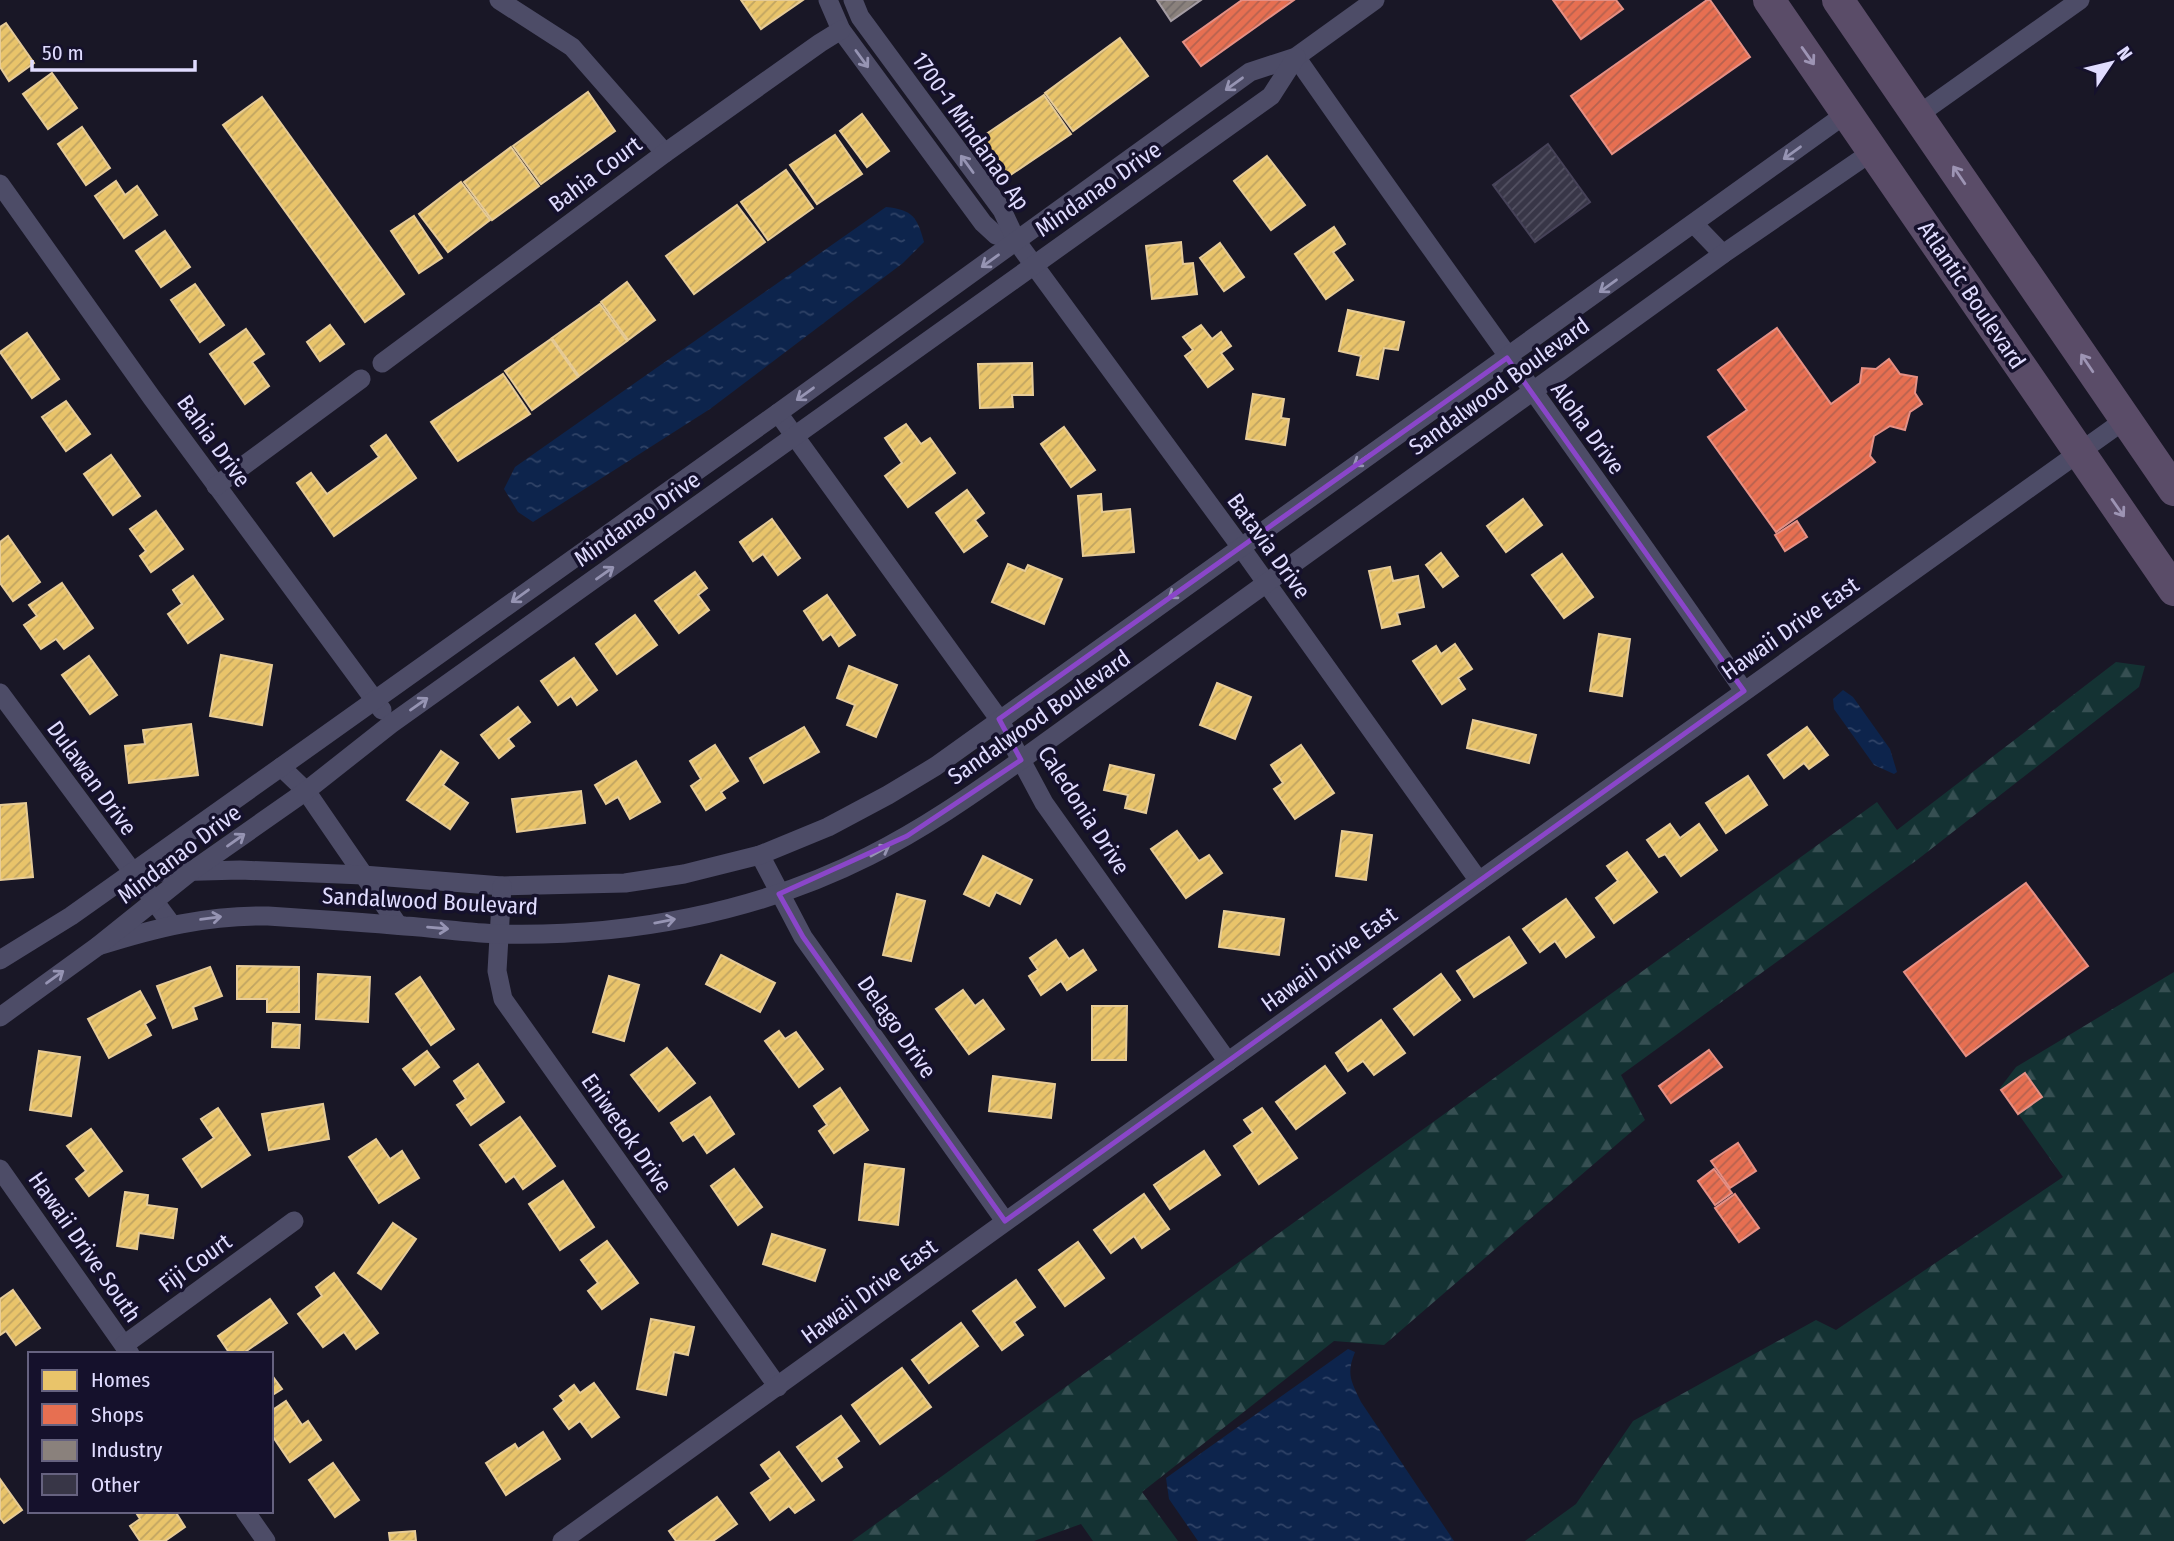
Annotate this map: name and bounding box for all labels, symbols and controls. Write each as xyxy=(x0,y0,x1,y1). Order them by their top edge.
scale bar xyxy=(32,28,194,72)
north arrow xyxy=(2076,28,2146,98)
text: 50 m xyxy=(42,40,84,66)
text: N xyxy=(2112,42,2137,65)
one-way arrow xyxy=(1801,46,1815,65)
street label: 1700-1 Mindanao Ap xyxy=(906,47,1036,215)
one-way arrow xyxy=(855,49,869,68)
one-way arrow xyxy=(1225,77,1244,91)
street label: Bahia Court xyxy=(543,130,647,218)
street label: Mindanao Drive xyxy=(1030,135,1166,243)
one-way arrow xyxy=(1783,146,1802,160)
one-way arrow xyxy=(960,155,975,174)
one-way arrow xyxy=(1951,166,1966,185)
street label: Atlantic Boulevard xyxy=(1912,216,2032,374)
one-way arrow xyxy=(981,254,1000,268)
one-way arrow xyxy=(1599,279,1618,294)
street label: Sandalwood Boulevard xyxy=(1403,311,1595,461)
one-way arrow xyxy=(2080,354,2094,373)
street label: Aloha Drive xyxy=(1545,376,1631,480)
one-way arrow xyxy=(796,386,815,401)
street label: Bahia Drive xyxy=(171,389,257,493)
one-way arrow xyxy=(1353,453,1372,468)
street label: Mindanao Drive xyxy=(569,465,705,573)
street label: Batavia Drive xyxy=(1221,488,1317,604)
one-way arrow xyxy=(2111,498,2125,517)
one-way arrow xyxy=(595,566,614,580)
street label: Hawaii Drive East xyxy=(1716,570,1864,686)
one-way arrow xyxy=(1168,585,1187,599)
one-way arrow xyxy=(511,589,530,603)
street label: Sandalwood Boulevard xyxy=(942,644,1136,790)
one-way arrow xyxy=(409,697,428,711)
street label: Dulawan Drive xyxy=(41,715,143,841)
street label: Caledonia Drive xyxy=(1032,741,1136,879)
street label: Mindanao Drive xyxy=(112,798,246,910)
one-way arrow xyxy=(226,832,245,847)
one-way arrow xyxy=(869,843,889,857)
street label: Sandalwood Boulevard xyxy=(321,881,539,921)
street label: Hawaii Drive East xyxy=(1256,900,1403,1018)
one-way arrow xyxy=(199,911,222,924)
one-way arrow xyxy=(653,914,676,928)
one-way arrow xyxy=(426,922,449,935)
one-way arrow xyxy=(45,970,64,984)
street label: Delago Drive xyxy=(852,970,942,1084)
street label: Eniwetok Drive xyxy=(576,1068,678,1198)
street label: Hawaii Drive South xyxy=(23,1166,147,1328)
street label: Fiji Court xyxy=(153,1227,237,1299)
street label: Hawaii Drive East xyxy=(796,1232,943,1350)
legend xyxy=(28,1352,273,1513)
text: Homes xyxy=(91,1367,150,1393)
text: Shops xyxy=(91,1402,144,1428)
text: Industry xyxy=(91,1437,163,1463)
text: Other xyxy=(91,1472,140,1498)

